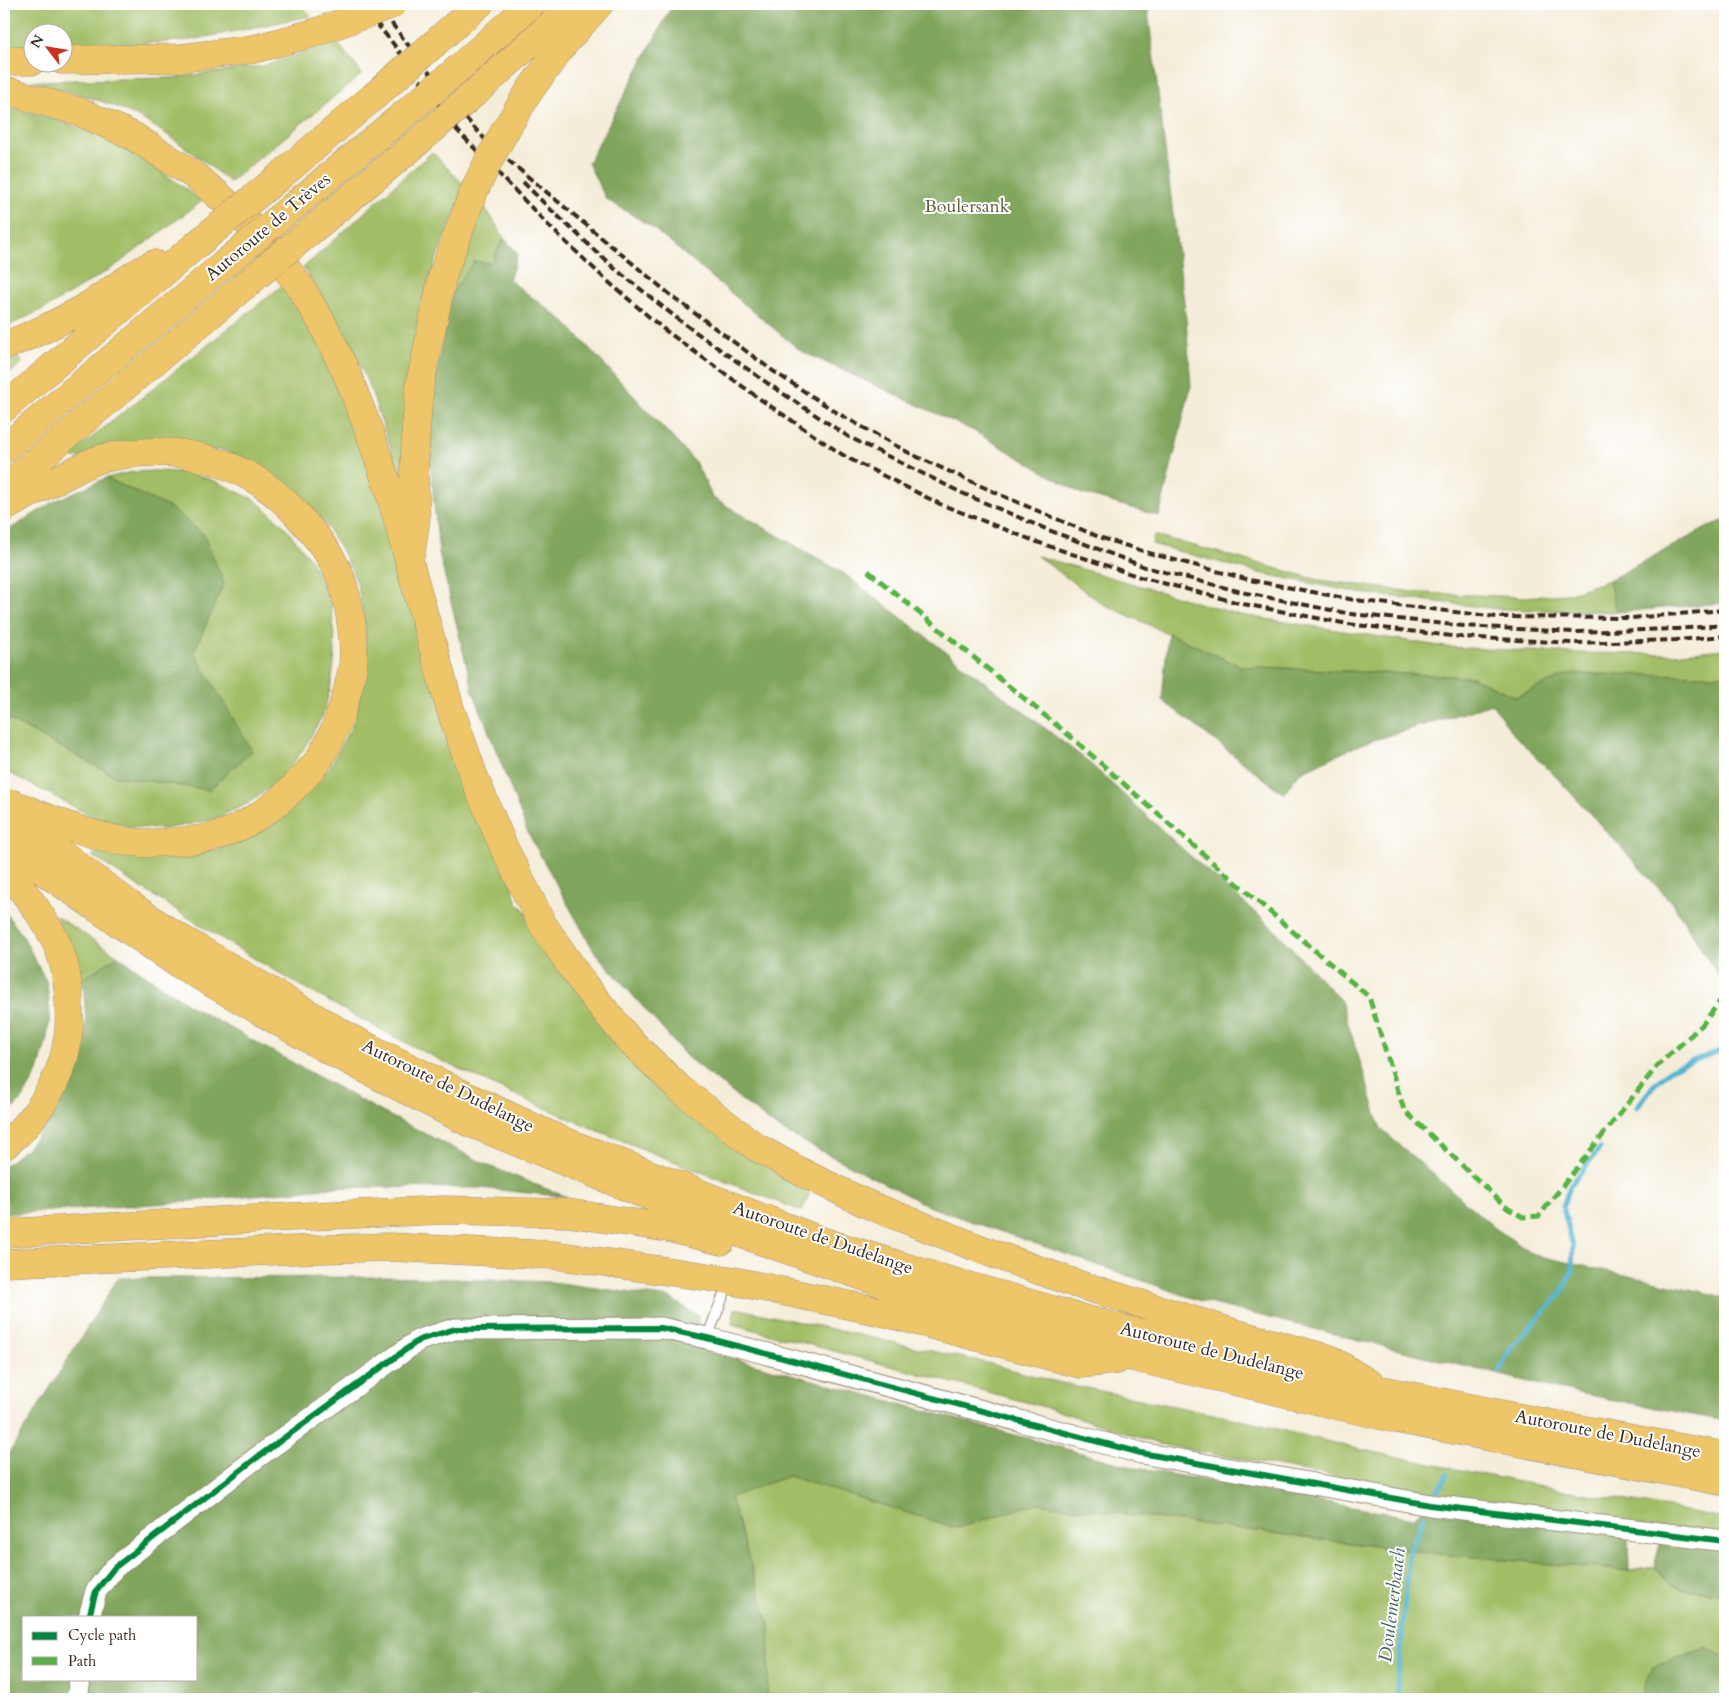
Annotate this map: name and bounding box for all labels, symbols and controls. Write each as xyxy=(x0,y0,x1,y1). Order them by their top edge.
north arrow xyxy=(22,22,72,72)
text: N xyxy=(26,31,49,52)
street label: Autoroute de Trèves xyxy=(200,167,336,287)
park label: Boulersank xyxy=(925,194,1010,219)
street label: Autoroute de Dudelange xyxy=(358,1033,538,1139)
street label: Autoroute de Dudelange xyxy=(730,1195,916,1281)
street label: Autoroute de Dudelange xyxy=(1117,1316,1307,1386)
street label: Autoroute de Dudelange xyxy=(1513,1404,1703,1464)
water label: Doulemerbaach xyxy=(1372,1546,1412,1664)
legend xyxy=(22,1616,198,1680)
text: Cycle path xyxy=(68,1625,137,1645)
text: Path xyxy=(68,1651,97,1671)

